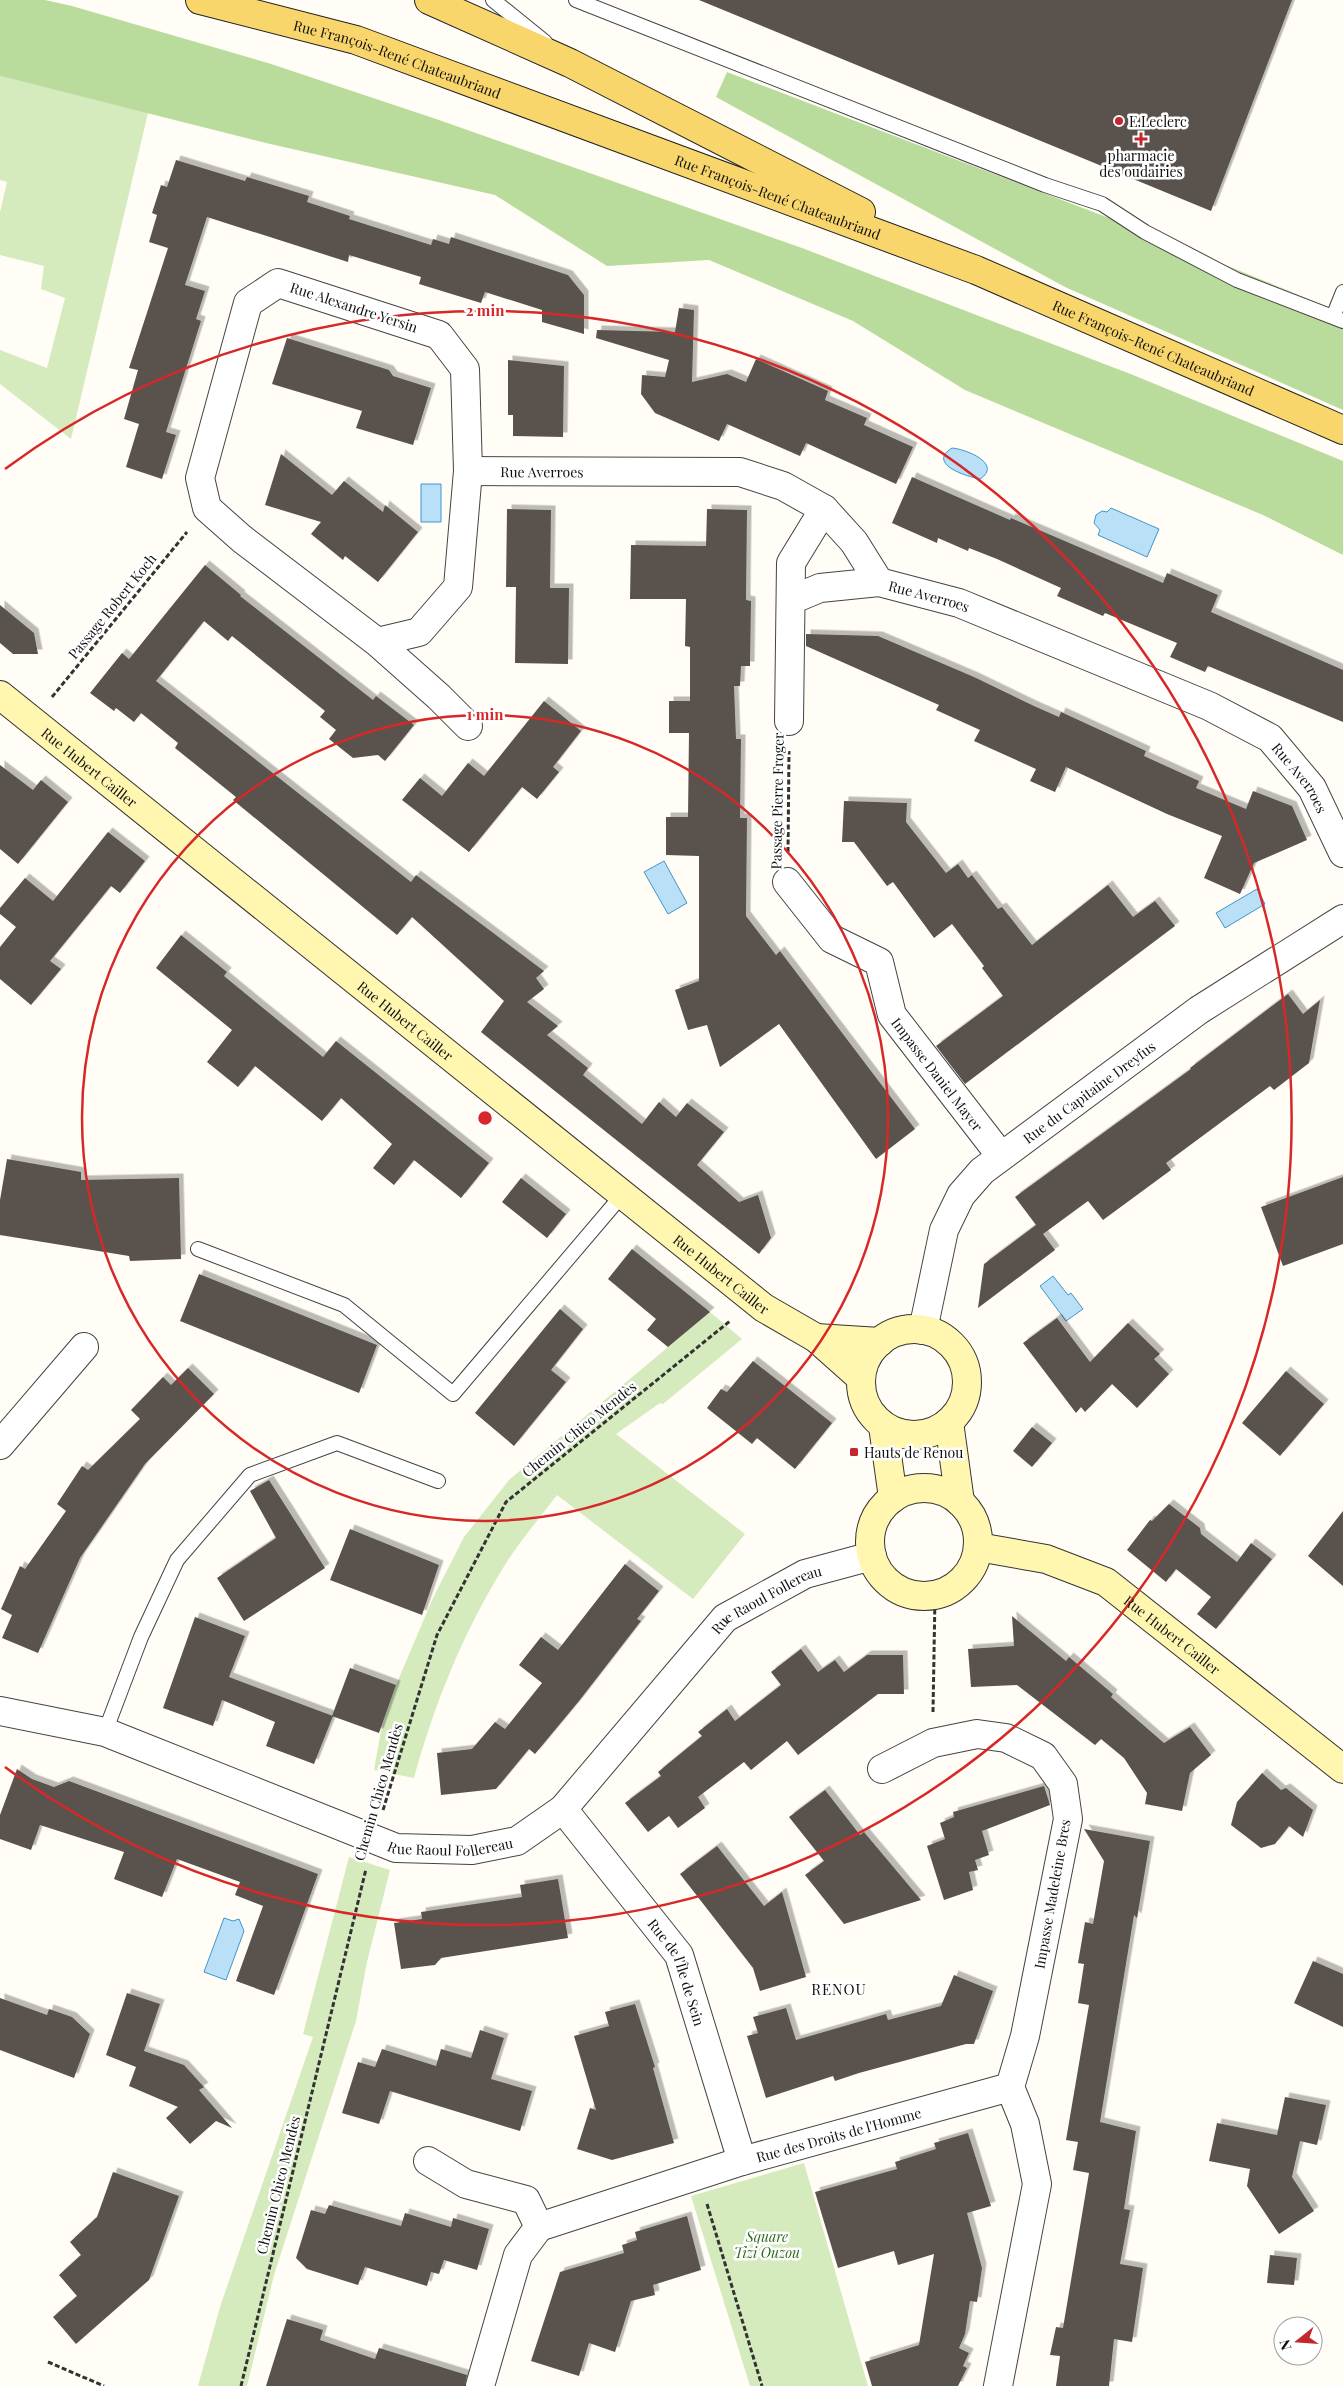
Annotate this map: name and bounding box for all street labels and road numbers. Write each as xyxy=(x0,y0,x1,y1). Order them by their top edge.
street label: Rue François-René Chateaubriand xyxy=(292,15,504,102)
street label: Rue François-René Chateaubriand xyxy=(672,150,883,243)
street label: Rue Alexandre Yersin xyxy=(288,277,421,337)
street label: Rue François-René Chateaubriand xyxy=(1050,295,1257,400)
street label: Rue Averroes xyxy=(500,462,584,481)
street label: Passage Robert Koch xyxy=(64,549,161,663)
street label: Rue Averroes xyxy=(887,575,973,616)
street label: Rue Hubert Cailler xyxy=(38,723,142,812)
street label: Passage Pierre Froger xyxy=(766,732,788,869)
street label: Rue Averroes xyxy=(1268,738,1332,816)
street label: Rue Hubert Cailler xyxy=(354,976,458,1065)
street label: Impasse Daniel Mayer xyxy=(888,1013,988,1135)
street label: Rue du Capitaine Dreyfus xyxy=(1019,1036,1159,1147)
street label: Rue Hubert Cailler xyxy=(670,1230,773,1319)
street label: Chemin Chico Mendès xyxy=(518,1377,640,1481)
street label: Rue Raoul Follereau xyxy=(706,1560,824,1638)
street label: Rue Hubert Cailler xyxy=(1120,1591,1225,1679)
street label: Chemin Chico Mendès xyxy=(349,1721,407,1863)
street label: Impasse Madeleine Bres xyxy=(1029,1818,1075,1970)
street label: Rue Raoul Follereau xyxy=(385,1833,514,1860)
street label: Rue de l'Île de Sein xyxy=(644,1914,710,2029)
street label: Rue des Droits de l'Homme xyxy=(754,2103,923,2166)
street label: Chemin Chico Mendès xyxy=(252,2114,304,2256)

